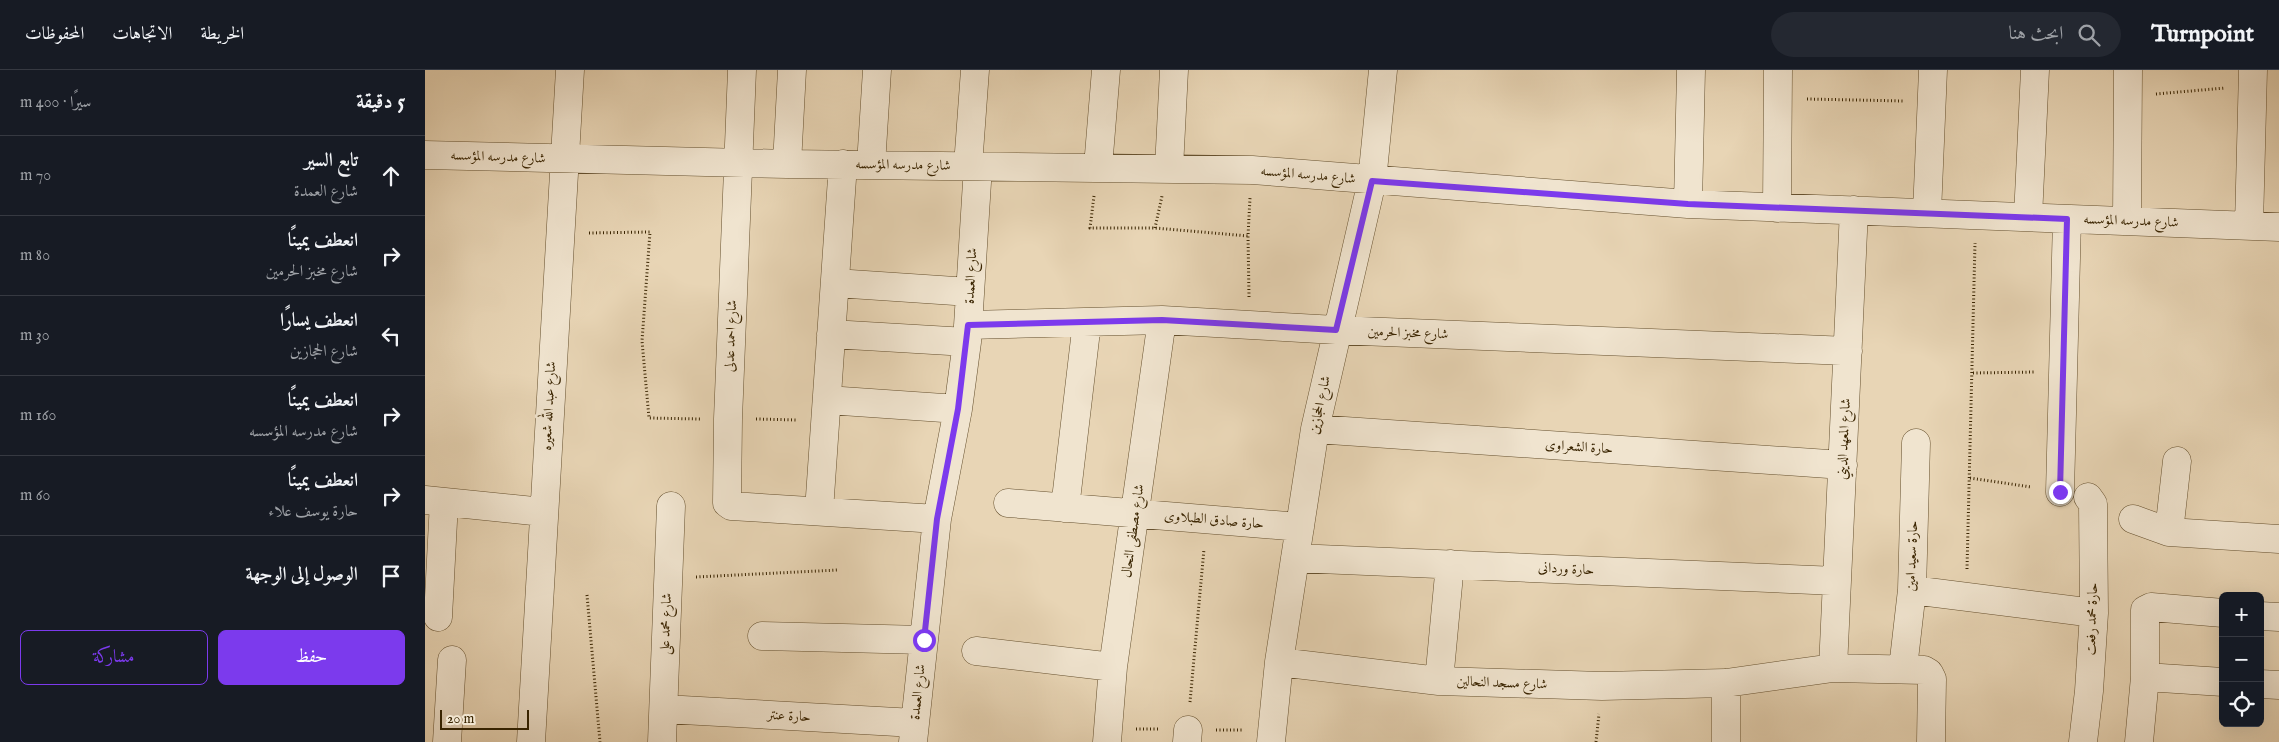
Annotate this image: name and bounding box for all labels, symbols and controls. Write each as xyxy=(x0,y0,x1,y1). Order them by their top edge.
search box xyxy=(1771,12,2121,57)
text: Turnpoint xyxy=(2151,19,2254,50)
icon: search xyxy=(2075,21,2103,49)
text: ابحث هنا xyxy=(2009,22,2063,46)
text: المحفوظات xyxy=(25,23,84,46)
text: الاتجاهات xyxy=(112,23,172,46)
text: الخريطة xyxy=(200,23,244,46)
text: 5 دقيقة xyxy=(356,89,405,116)
text: سيرًا · 400 m xyxy=(20,93,91,113)
street label: شارع مدرسه المؤسسه xyxy=(450,146,546,170)
text: تابع السير xyxy=(304,149,358,173)
street label: شارع مدرسه المؤسسه xyxy=(855,155,951,177)
icon: ahead xyxy=(377,162,405,190)
street label: شارع مدرسه المؤسسه xyxy=(1260,162,1356,190)
text: 70 m xyxy=(20,166,51,186)
text: شارع العمدة xyxy=(294,182,358,202)
street label: شارع مدرسه المؤسسه xyxy=(2083,210,2179,234)
text: انعطف يمينًا xyxy=(288,229,358,253)
icon: right xyxy=(377,242,405,270)
text: 80 m xyxy=(20,246,50,266)
street label: شارع العمدة xyxy=(961,247,983,305)
text: شارع مخبز الحرمين xyxy=(266,262,358,282)
street label: شارع احمد عدلى xyxy=(721,299,743,373)
text: انعطف يسارًا xyxy=(280,309,358,333)
icon: left xyxy=(377,322,405,350)
street label: شارع مخبز الحرمين xyxy=(1367,323,1449,345)
text: 30 m xyxy=(20,326,50,346)
text: شارع الحجازين xyxy=(290,342,358,362)
street label: شارع عبد الله شعيره xyxy=(535,361,562,451)
street label: شارع الحجازين xyxy=(1305,374,1337,436)
text: انعطف يمينًا xyxy=(288,389,358,413)
street label: شارع المعهد الديني xyxy=(1833,398,1858,480)
icon: right xyxy=(377,402,405,430)
text: 160 m xyxy=(20,406,56,426)
text: شارع مدرسه المؤسسه xyxy=(249,422,358,442)
street label: حارة الشعراوى xyxy=(1544,436,1614,458)
text: انعطف يمينًا xyxy=(288,469,358,493)
route end xyxy=(2049,481,2072,504)
icon: right xyxy=(377,482,405,510)
street label: شارع مصطفى النحال xyxy=(1118,483,1150,579)
text: 60 m xyxy=(20,486,50,506)
text: حارة يوسف علاء xyxy=(268,502,358,522)
street label: حارة صادق الطبلاوى xyxy=(1163,507,1265,533)
street label: حارة سعيد امين xyxy=(1902,520,1922,592)
street label: حارة وردانى xyxy=(1537,559,1595,579)
icon: arrive xyxy=(377,562,405,590)
text: الوصول إلى الوجهة xyxy=(246,563,358,587)
street label: حارة محمد رفعت xyxy=(2082,582,2102,656)
map controls xyxy=(2219,592,2264,727)
button: + xyxy=(2219,592,2264,637)
street label: شارع محمد على xyxy=(656,593,678,655)
route start xyxy=(913,629,936,652)
button: مشاركة xyxy=(20,630,208,685)
button: حفظ xyxy=(218,630,405,685)
button: − xyxy=(2219,637,2264,682)
street label: شارع العمدة xyxy=(906,663,932,721)
street label: شارع مسجد النحالين xyxy=(1456,672,1548,696)
button: locate xyxy=(2219,682,2264,727)
street label: حارة عنتر xyxy=(765,706,811,726)
scale bar xyxy=(440,707,529,730)
text: 20 m xyxy=(447,710,474,728)

